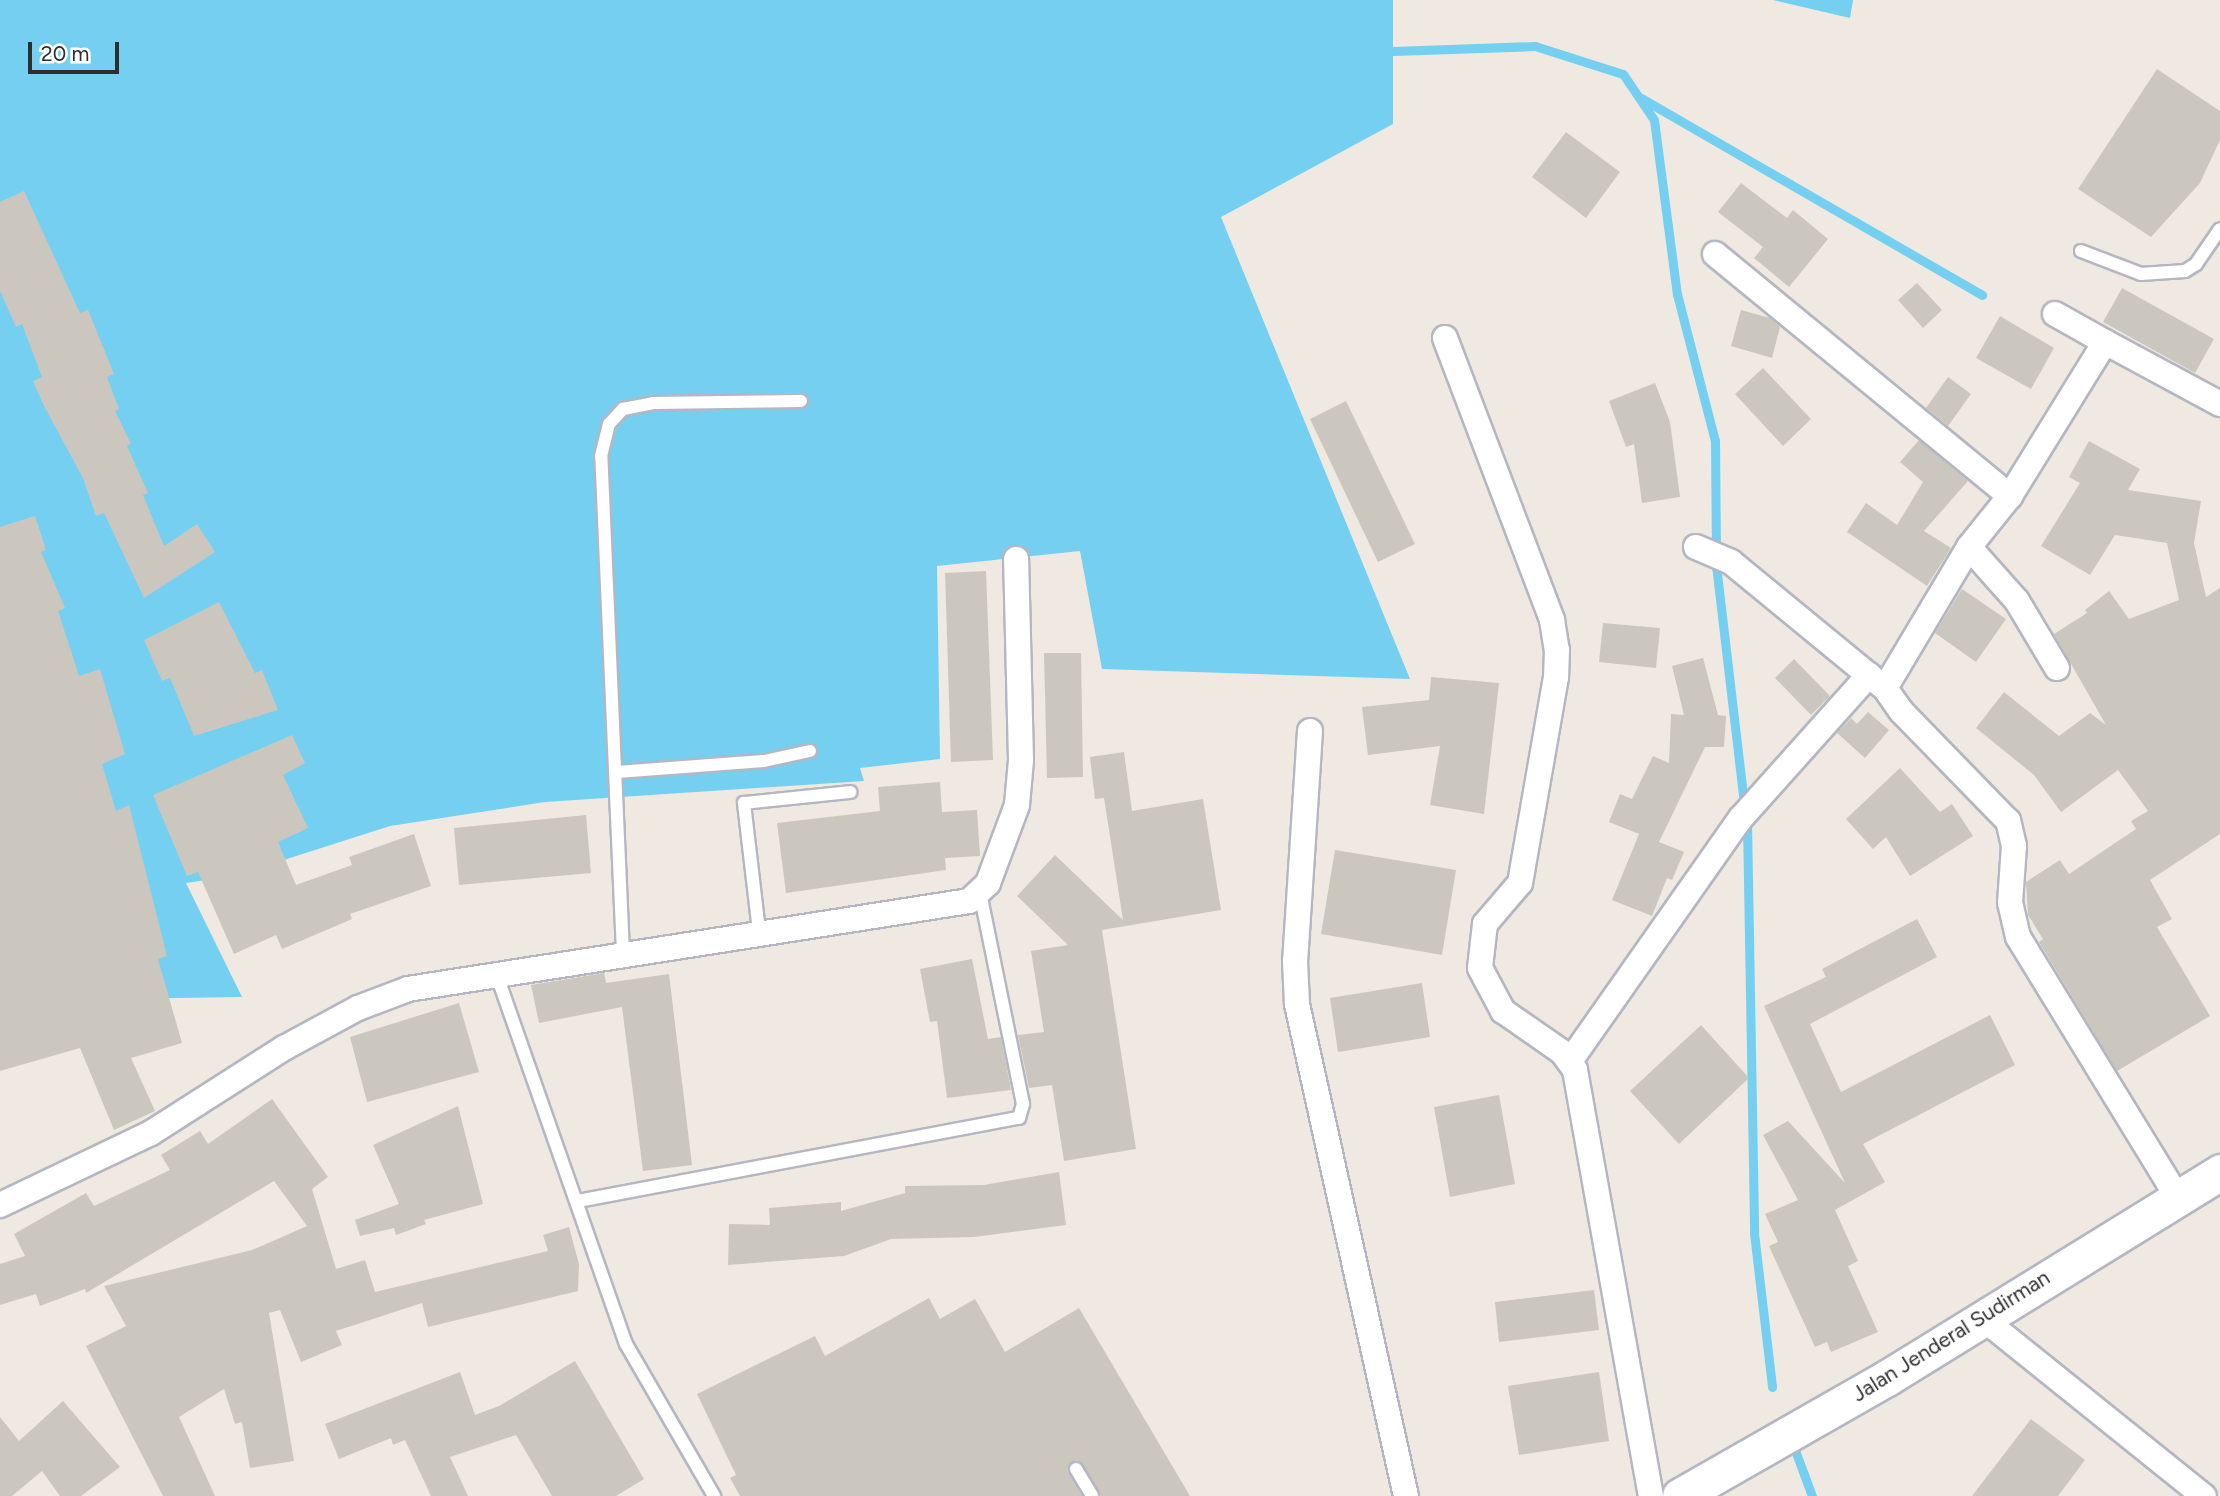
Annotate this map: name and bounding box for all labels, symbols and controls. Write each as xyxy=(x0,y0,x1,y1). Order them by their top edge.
scale bar xyxy=(32,28,122,72)
text: 20 m xyxy=(41,41,89,66)
street label: Jalan Jenderal Sudirman xyxy=(1848,1265,2054,1407)

